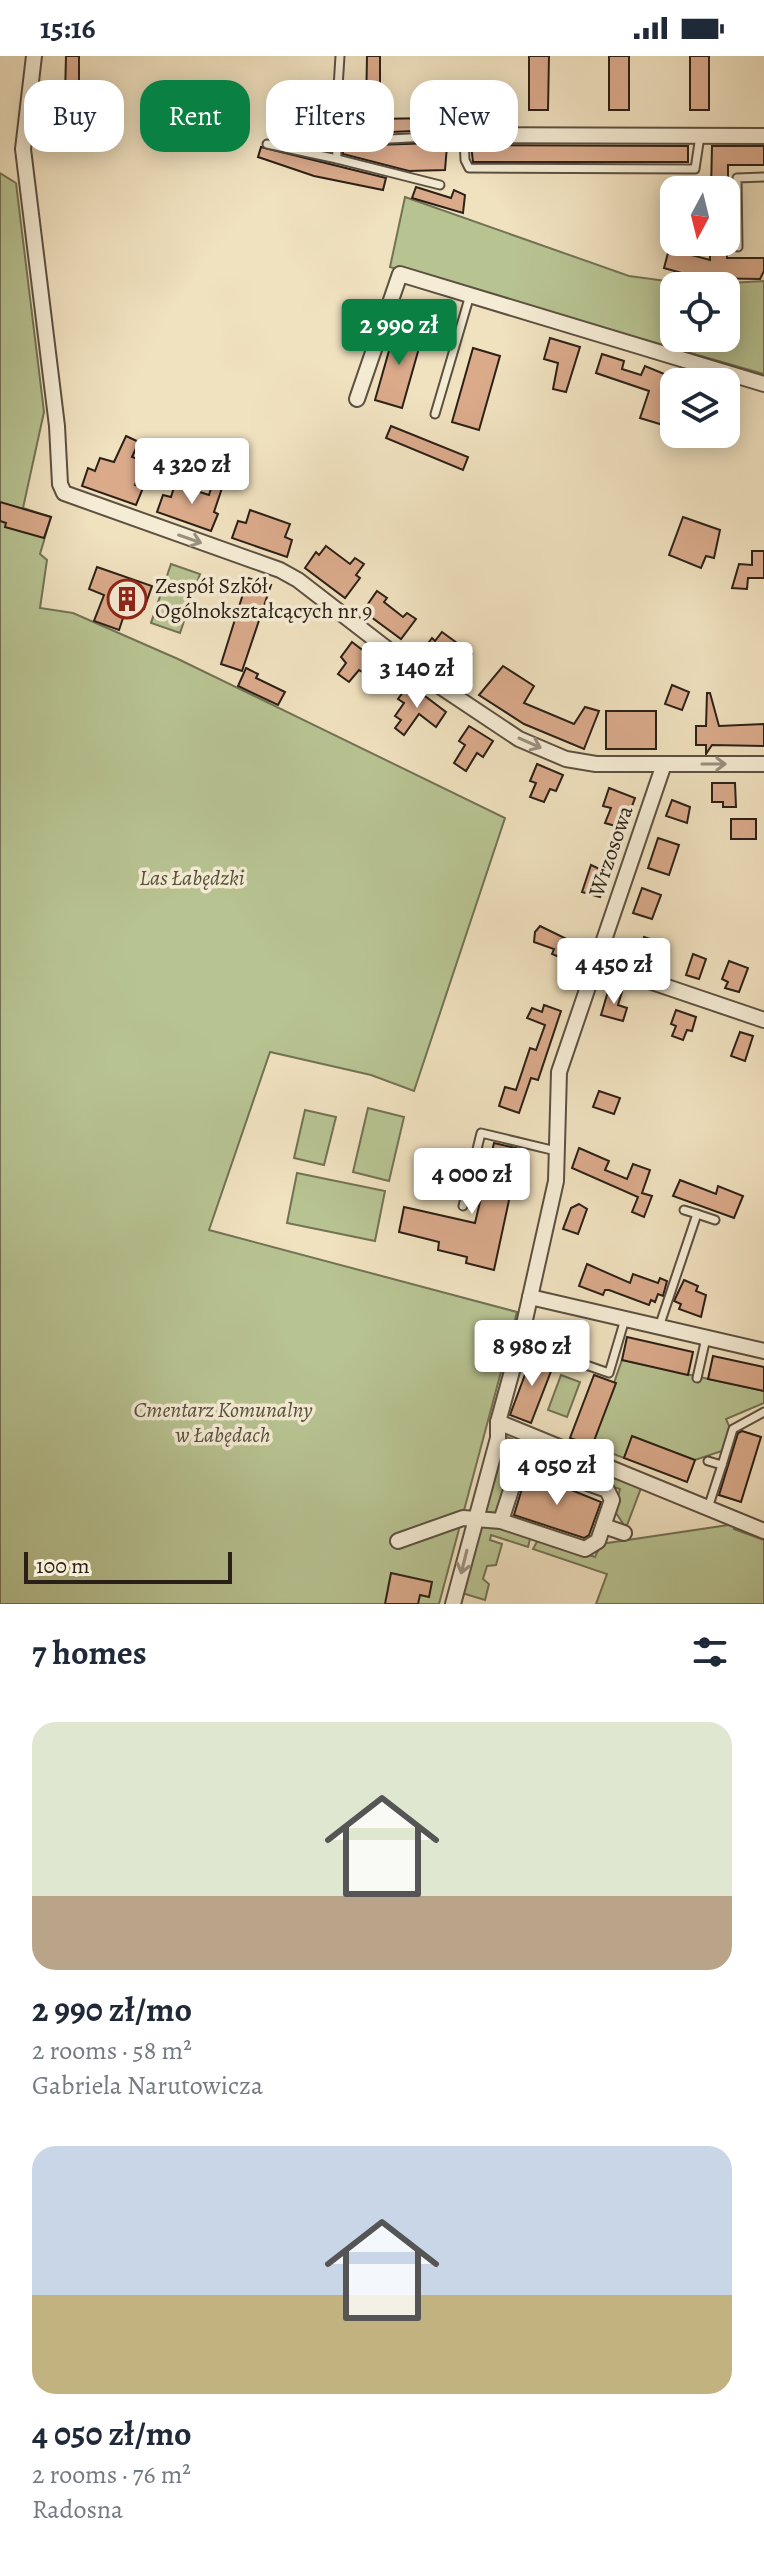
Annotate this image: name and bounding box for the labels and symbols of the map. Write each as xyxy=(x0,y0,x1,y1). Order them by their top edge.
north arrow xyxy=(660,176,740,256)
pin: 2 990 zł xyxy=(316,299,482,367)
pin: 4 320 zł xyxy=(109,438,275,506)
one-way arrow xyxy=(177,533,202,548)
place label: Zespół Szkół Ogólnokształcących nr 9 xyxy=(155,571,372,626)
building icon: Zespół Szkół Ogólnokształcących nr 9 xyxy=(106,578,148,620)
pin: 3 140 zł xyxy=(334,642,500,710)
one-way arrow xyxy=(517,737,542,752)
one-way arrow xyxy=(700,756,727,772)
street label: Wrzosowa xyxy=(581,801,641,901)
park label: Las Łabędzki xyxy=(139,863,245,893)
pin: 4 450 zł xyxy=(531,938,697,1006)
pin: 4 000 zł xyxy=(389,1148,555,1216)
pin: 8 980 zł xyxy=(449,1320,615,1388)
park label: Cmentarz Komunalny w Łabędach xyxy=(133,1395,313,1450)
pin: 4 050 zł xyxy=(474,1439,640,1507)
scale bar xyxy=(24,1548,232,1584)
one-way arrow xyxy=(455,1549,470,1575)

